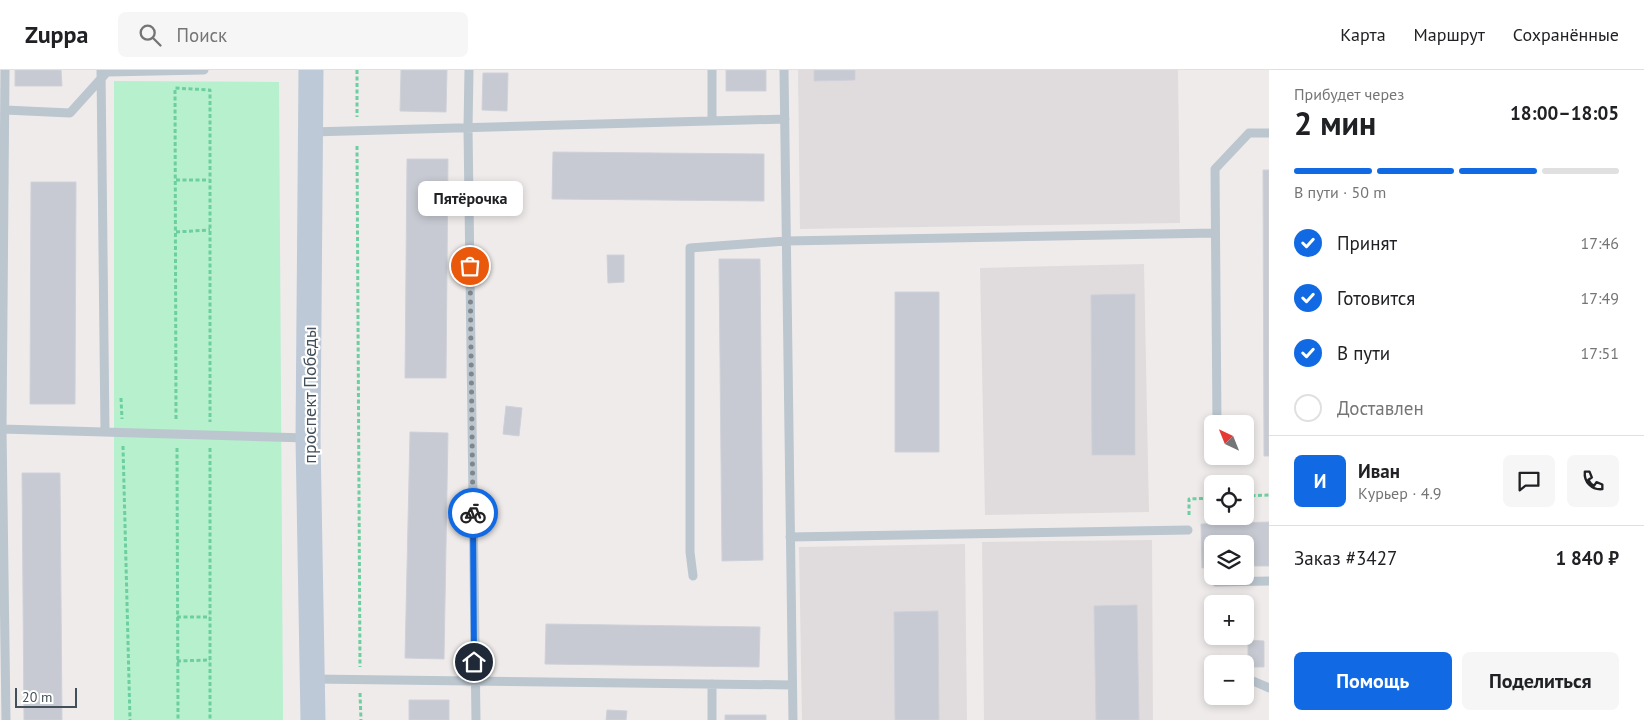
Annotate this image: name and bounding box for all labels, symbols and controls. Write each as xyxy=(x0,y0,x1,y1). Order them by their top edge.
search box xyxy=(118,12,468,57)
text: Zuppa xyxy=(25,19,88,50)
icon: search xyxy=(136,21,164,49)
text: Поиск xyxy=(176,23,227,47)
text: Карта xyxy=(1340,23,1386,46)
text: Маршрут xyxy=(1414,23,1485,46)
text: Сохранённые xyxy=(1513,23,1619,46)
text: Прибудет через xyxy=(1294,84,1404,104)
text: 18:00–18:05 xyxy=(1510,101,1619,125)
text: 2 мин xyxy=(1294,102,1376,144)
callout: Пятёрочка xyxy=(418,181,522,216)
text: В пути · 50 m xyxy=(1294,182,1386,202)
text: Пятёрочка xyxy=(433,188,508,208)
icon: check xyxy=(1294,229,1322,257)
text: Принят xyxy=(1337,231,1397,255)
text: 17:46 xyxy=(1581,233,1619,253)
pin xyxy=(449,245,491,287)
icon: bag xyxy=(456,252,484,280)
icon: check xyxy=(1294,284,1322,312)
text: Готовится xyxy=(1337,286,1415,310)
text: 17:49 xyxy=(1581,288,1619,308)
street label: проспект Победы xyxy=(298,326,321,464)
icon: check xyxy=(1294,339,1322,367)
text: В пути xyxy=(1337,341,1390,365)
text: 17:51 xyxy=(1581,343,1619,363)
text: Доставлен xyxy=(1337,396,1424,420)
north arrow xyxy=(1204,415,1254,465)
map controls xyxy=(1204,415,1254,705)
button: chat xyxy=(1503,455,1555,507)
button: phone xyxy=(1567,455,1619,507)
text: Иван xyxy=(1358,459,1400,483)
text: И xyxy=(1314,469,1326,493)
button: locate xyxy=(1204,475,1254,525)
text: Курьер · 4.9 xyxy=(1358,483,1442,503)
courier xyxy=(448,488,498,538)
icon: bike xyxy=(459,499,487,527)
button: layers xyxy=(1204,535,1254,585)
text: Заказ #3427 xyxy=(1294,546,1397,570)
text: 1 840 ₽ xyxy=(1556,546,1619,570)
button: + xyxy=(1204,595,1254,645)
pin xyxy=(453,641,495,683)
icon: home xyxy=(460,648,488,676)
button: Помощь xyxy=(1294,652,1452,710)
button: Поделиться xyxy=(1462,652,1619,710)
button: − xyxy=(1204,655,1254,705)
scale bar xyxy=(15,685,78,708)
text: 20 m xyxy=(22,688,52,706)

